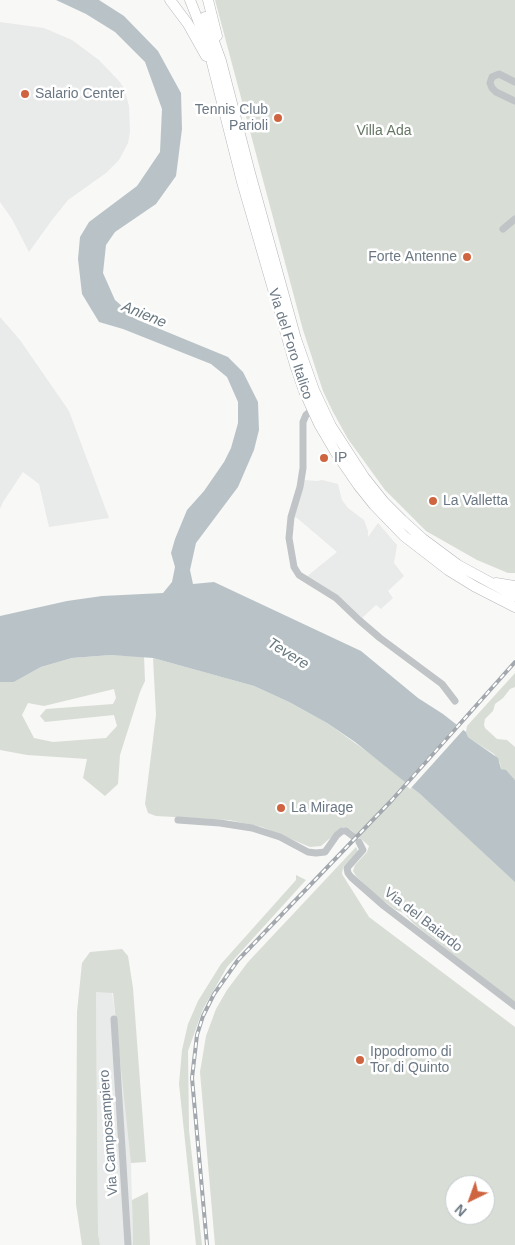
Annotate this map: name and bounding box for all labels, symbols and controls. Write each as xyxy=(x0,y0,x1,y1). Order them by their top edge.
place label: Salario Center xyxy=(35,86,124,102)
marker: Salario Center xyxy=(19,88,31,100)
place label: Tennis Club Parioli xyxy=(195,102,268,134)
marker: Tennis Club Parioli xyxy=(272,112,284,124)
park label: Villa Ada xyxy=(356,123,412,139)
place label: Forte Antenne xyxy=(368,249,457,265)
marker: Forte Antenne xyxy=(461,251,473,263)
street label: Via del Foro Italico xyxy=(264,286,316,402)
water label: Aniene xyxy=(119,298,169,332)
place label: IP xyxy=(334,450,347,466)
marker: IP xyxy=(318,452,330,464)
place label: La Valletta xyxy=(443,493,508,509)
marker: La Valletta xyxy=(427,495,439,507)
water label: Tevere xyxy=(264,634,312,674)
place label: La Mirage xyxy=(291,800,353,816)
marker: La Mirage xyxy=(275,802,287,814)
street label: Via del Baiardo xyxy=(381,884,465,956)
place label: Ippodromo di Tor di Quinto xyxy=(370,1044,452,1076)
marker: Ippodromo di Tor di Quinto xyxy=(354,1054,366,1066)
street label: Via Camposampiero xyxy=(96,1069,122,1197)
north arrow xyxy=(445,1175,495,1225)
text: N xyxy=(452,1201,470,1220)

